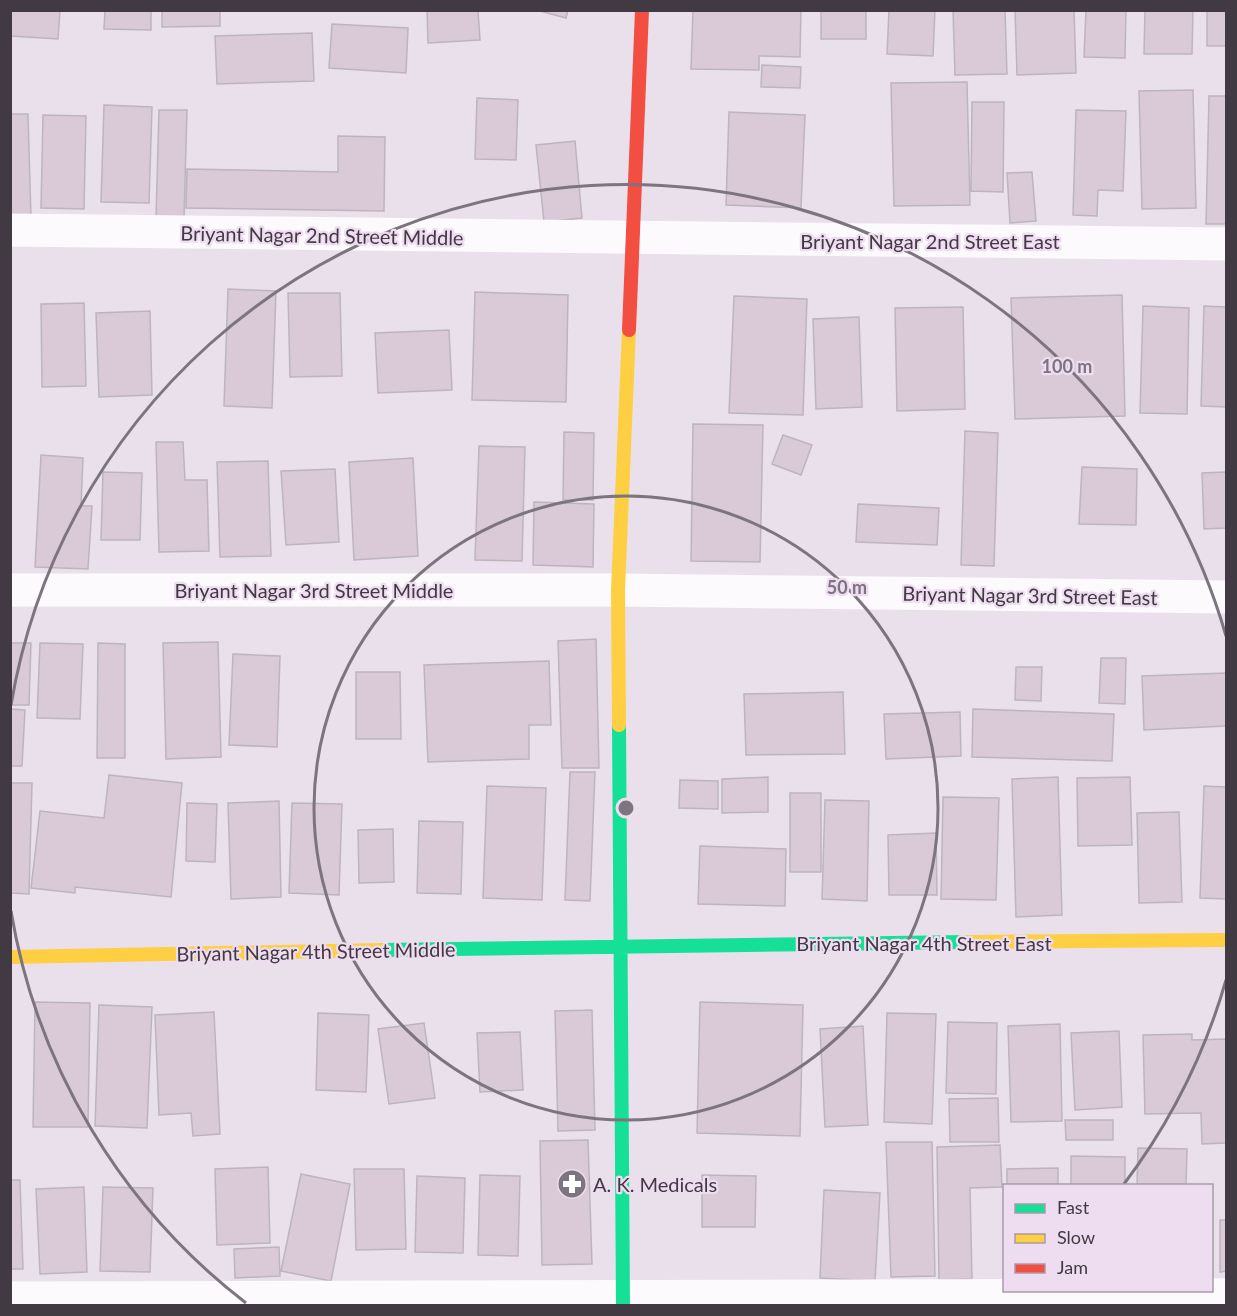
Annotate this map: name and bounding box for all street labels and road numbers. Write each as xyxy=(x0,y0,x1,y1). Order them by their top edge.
street label: Briyant Nagar 2nd Street Middle xyxy=(180,221,464,249)
street label: Briyant Nagar 2nd Street East xyxy=(800,229,1060,253)
street label: Briyant Nagar 3rd Street Middle xyxy=(175,578,453,602)
street label: Briyant Nagar 3rd Street East xyxy=(902,581,1158,609)
street label: Briyant Nagar 4th Street East xyxy=(796,931,1052,955)
street label: Briyant Nagar 4th Street Middle xyxy=(176,937,456,965)

